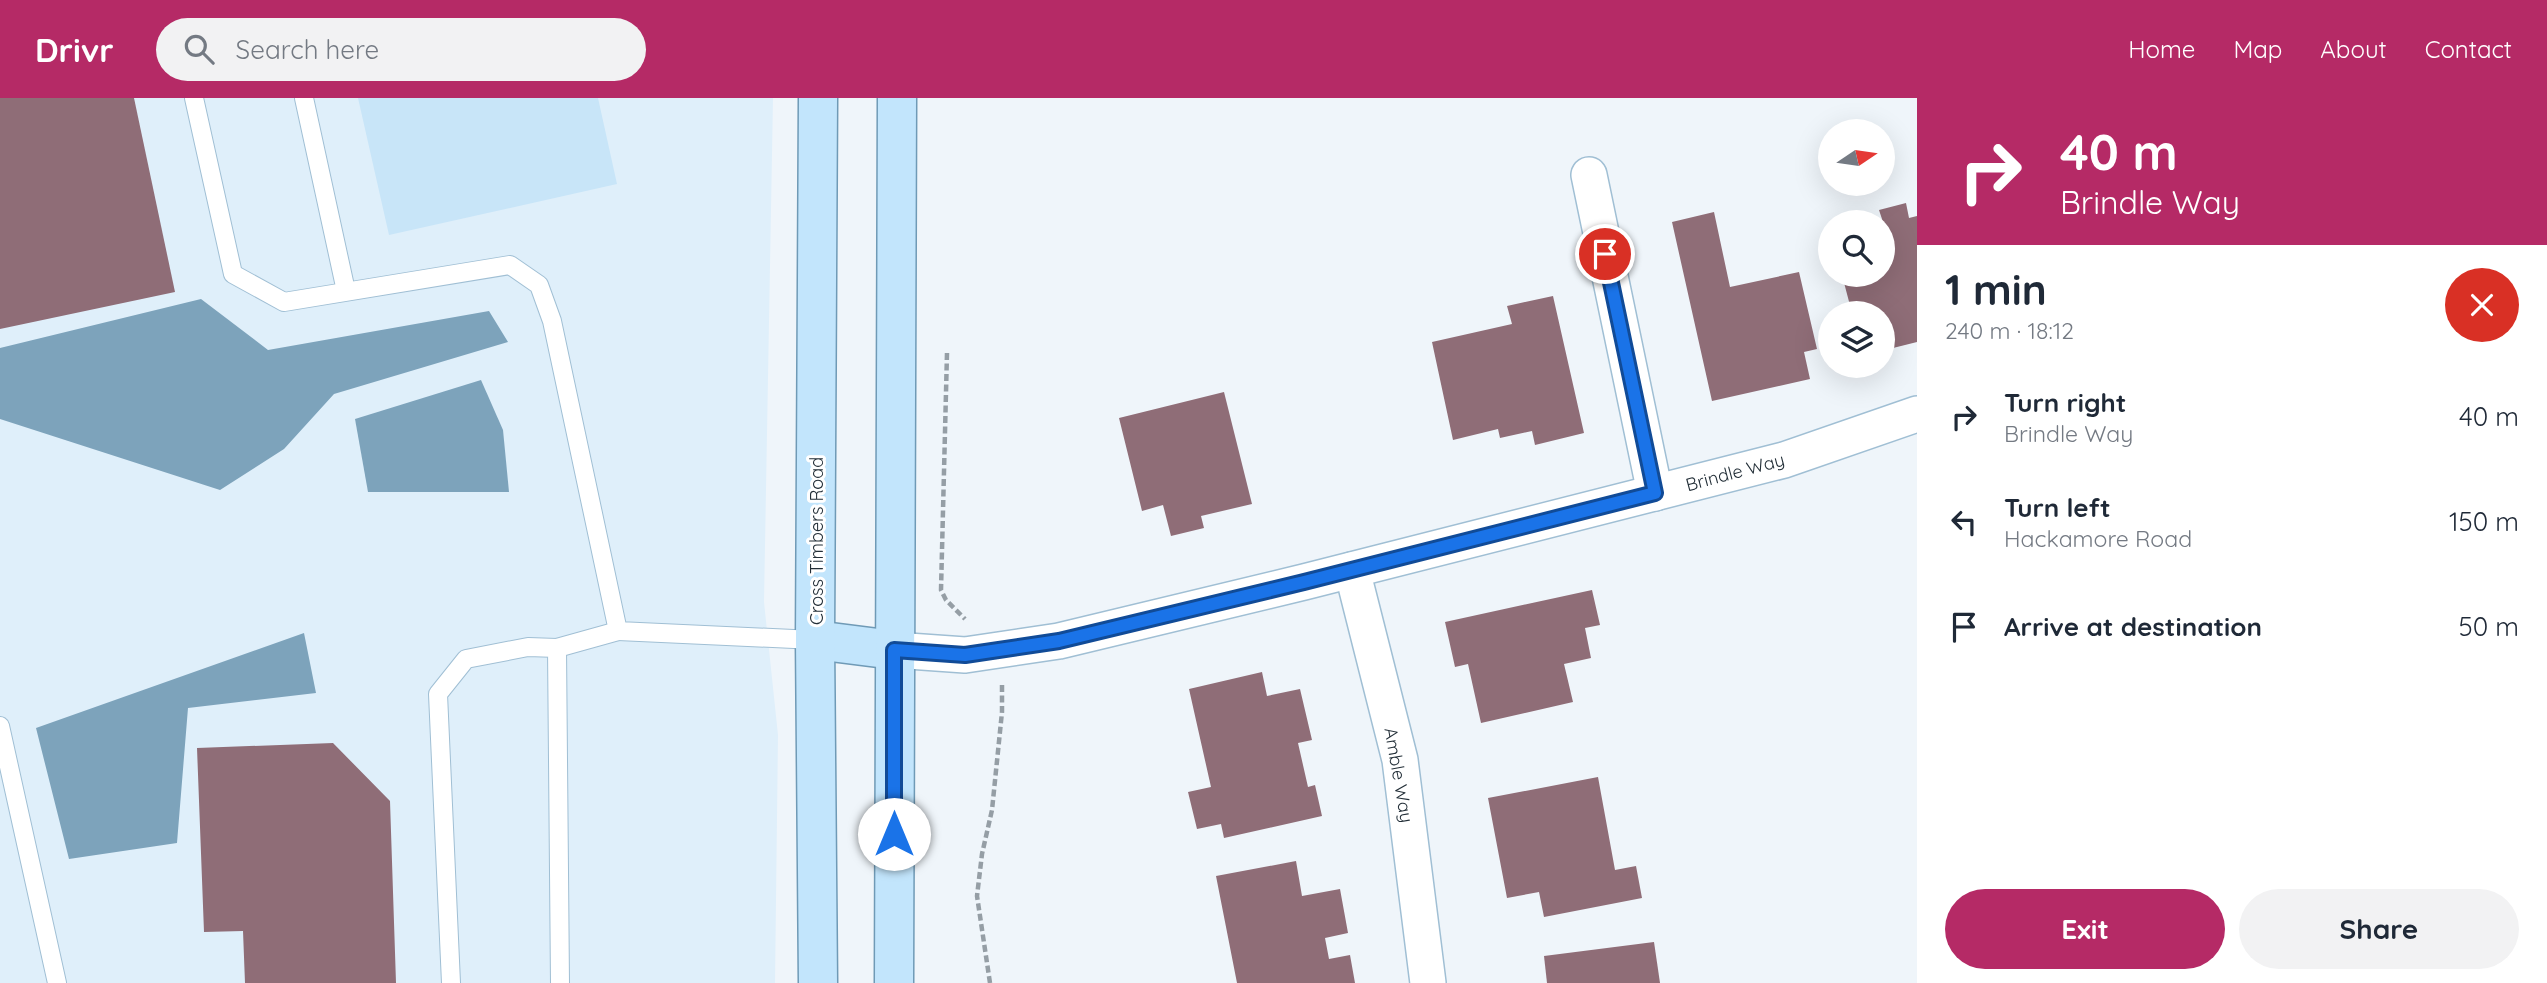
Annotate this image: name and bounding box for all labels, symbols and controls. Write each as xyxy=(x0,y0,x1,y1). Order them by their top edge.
search box xyxy=(156,18,646,81)
text: Drivr xyxy=(35,29,114,70)
icon: search xyxy=(180,30,218,68)
text: Search here xyxy=(236,33,379,66)
text: Home xyxy=(2128,34,2195,64)
text: Map xyxy=(2233,34,2282,64)
text: About xyxy=(2320,34,2387,64)
text: Contact xyxy=(2425,34,2512,64)
north arrow xyxy=(1818,119,1895,196)
map controls xyxy=(1818,119,1895,378)
text: 40 m xyxy=(2060,121,2178,182)
icon: right xyxy=(1945,126,2036,217)
text: Brindle Way xyxy=(2060,182,2240,222)
button: search xyxy=(1818,210,1895,287)
pin xyxy=(1575,224,1635,284)
icon: arrive xyxy=(1586,235,1624,273)
text: 1 min xyxy=(1945,263,2047,316)
button: close xyxy=(2445,268,2519,342)
button: layers xyxy=(1818,301,1895,378)
text: 240 m · 18:12 xyxy=(1945,316,2074,345)
text: Turn right xyxy=(2004,386,2126,419)
icon: right xyxy=(1945,398,1983,436)
text: 40 m xyxy=(2459,400,2519,433)
text: Brindle Way xyxy=(2004,419,2133,448)
street label: Brindle Way xyxy=(1683,448,1787,496)
street label: Cross Timbers Road xyxy=(805,457,828,625)
text: Turn left xyxy=(2004,491,2111,524)
icon: left xyxy=(1945,503,1983,541)
text: 150 m xyxy=(2449,505,2519,538)
text: Hackamore Road xyxy=(2004,524,2192,553)
icon: arrive xyxy=(1945,608,1983,646)
text: Arrive at destination xyxy=(2004,610,2262,643)
text: 50 m xyxy=(2459,610,2519,643)
street label: Amble Way xyxy=(1379,726,1419,824)
position arrow xyxy=(857,797,931,871)
button: Exit xyxy=(1945,889,2225,969)
button: Share xyxy=(2239,889,2519,969)

